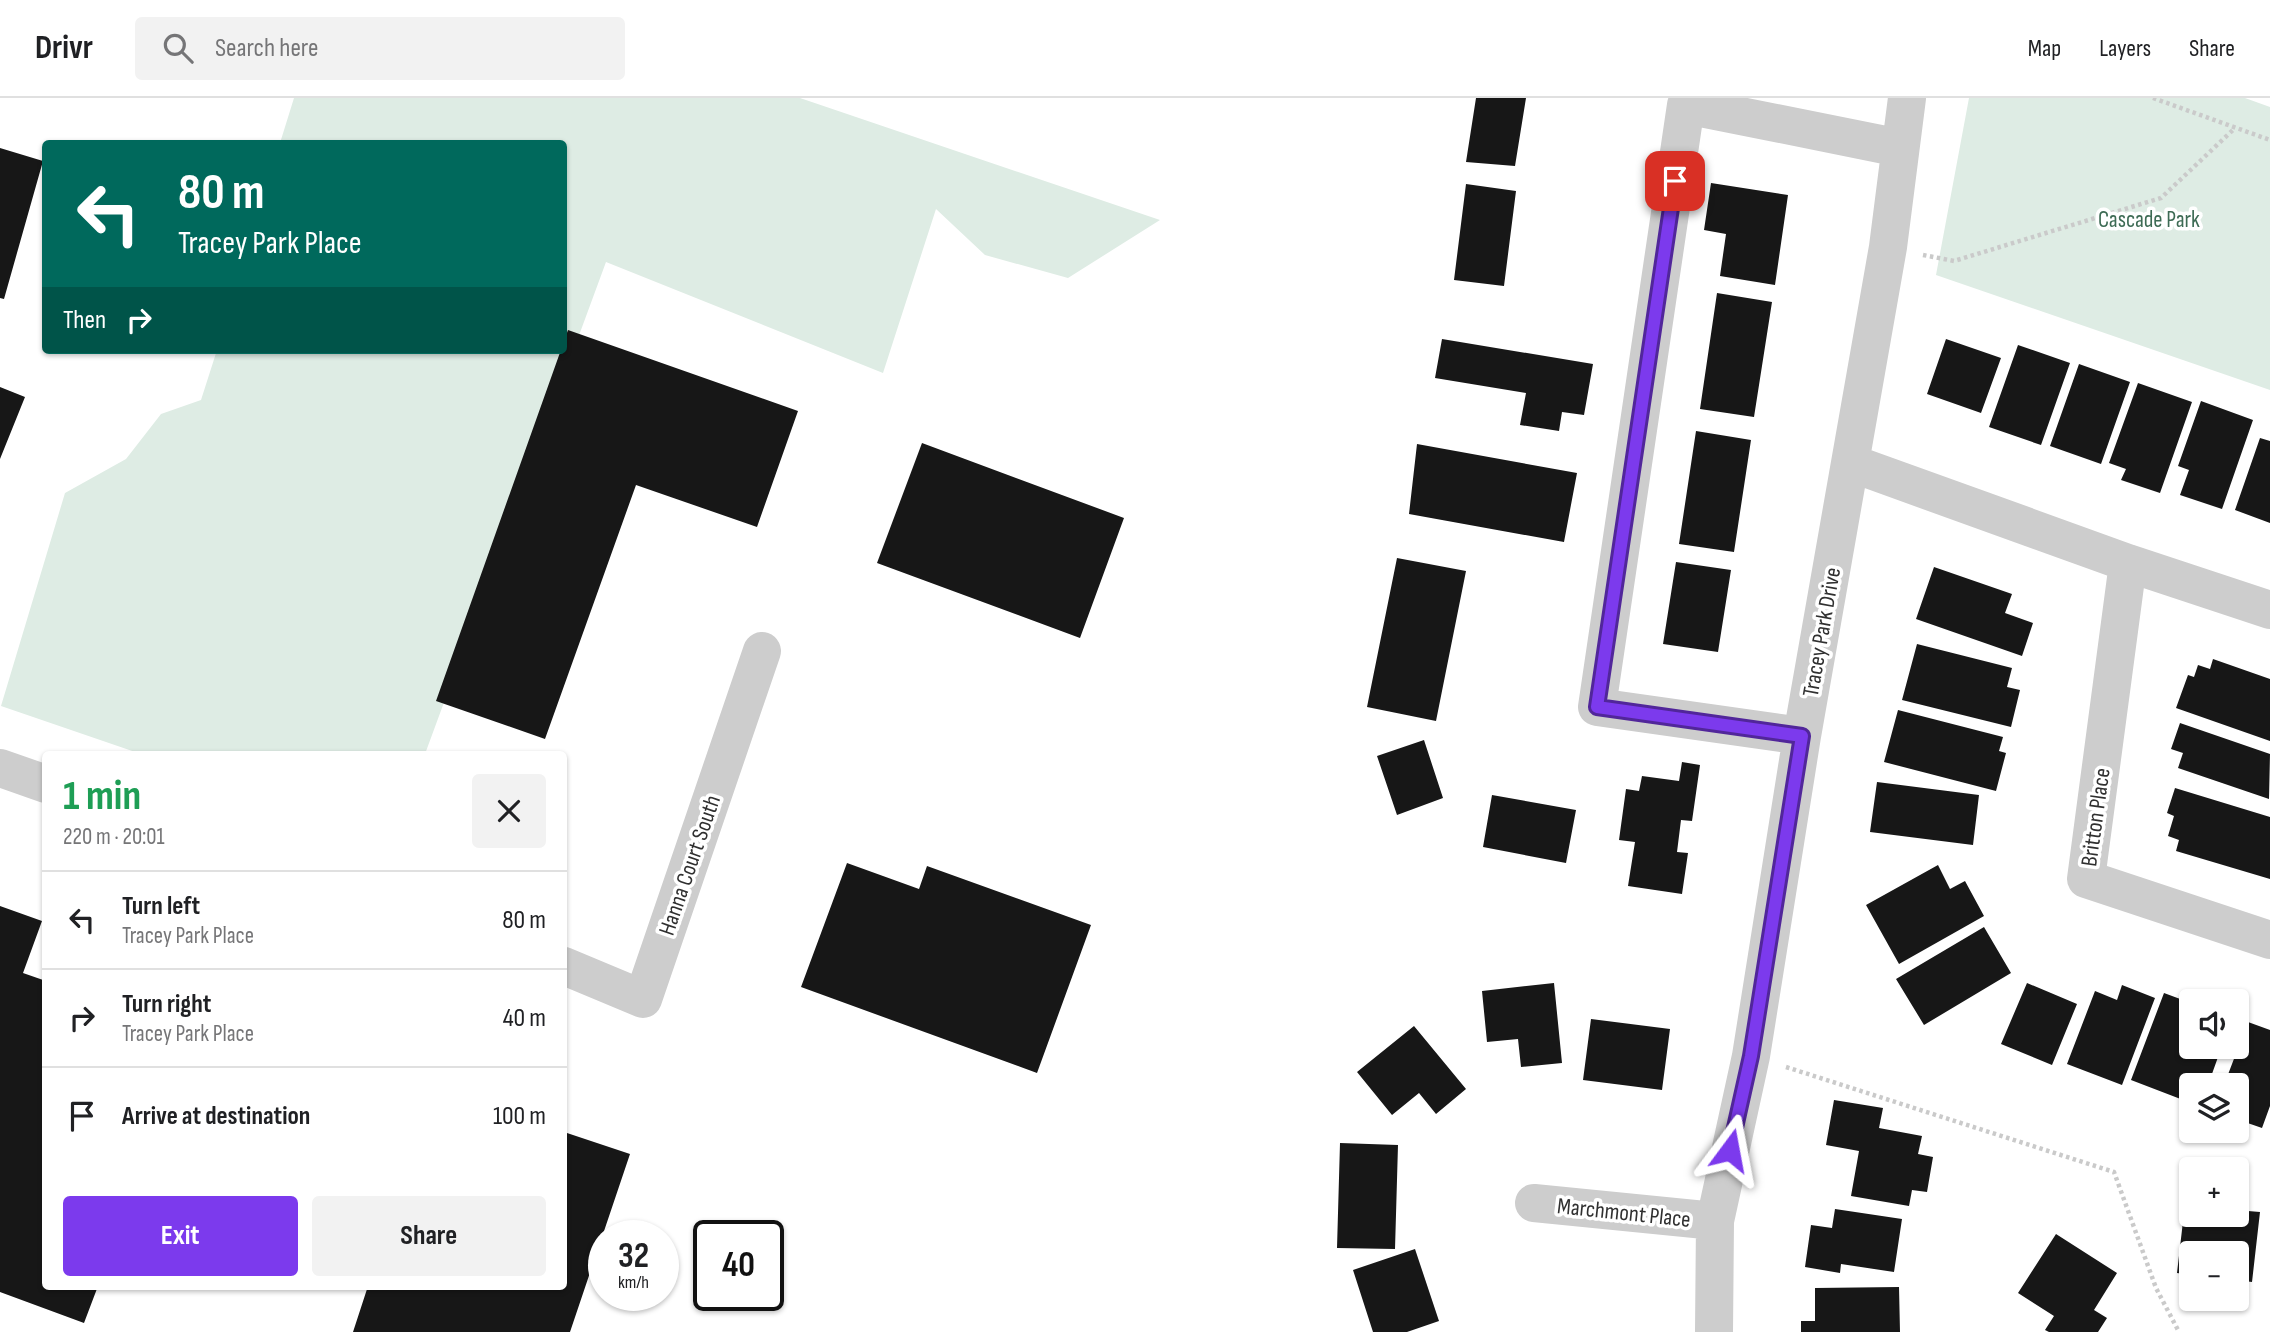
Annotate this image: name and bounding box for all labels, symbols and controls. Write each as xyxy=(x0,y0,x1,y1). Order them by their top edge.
search box xyxy=(135,17,625,80)
text: Drivr xyxy=(35,28,93,68)
icon: search xyxy=(159,29,197,67)
text: Search here xyxy=(215,33,318,64)
text: Map xyxy=(2028,34,2061,63)
text: Layers xyxy=(2099,34,2151,63)
text: Share xyxy=(2189,34,2235,63)
pin xyxy=(1645,151,1705,211)
icon: arrive xyxy=(1656,162,1694,200)
text: 80 m xyxy=(178,164,265,223)
icon: left xyxy=(63,168,154,259)
park label: Cascade Park xyxy=(2098,206,2200,234)
text: Tracey Park Place xyxy=(178,224,362,263)
icon: right xyxy=(120,301,158,339)
text: Then xyxy=(63,305,106,336)
street label: Tracey Park Drive xyxy=(1797,565,1847,699)
street label: Britton Place xyxy=(2075,766,2117,868)
text: 1 min xyxy=(63,771,141,822)
button: close xyxy=(472,774,546,848)
street label: Hanna Court South xyxy=(653,792,727,939)
text: 220 m · 20:01 xyxy=(63,823,165,851)
text: Turn left xyxy=(122,891,200,922)
icon: left xyxy=(63,901,101,939)
text: 80 m xyxy=(502,905,546,936)
text: Tracey Park Place xyxy=(122,922,254,950)
text: Turn right xyxy=(122,989,211,1020)
map controls xyxy=(2179,989,2249,1311)
button: sound xyxy=(2179,989,2249,1059)
icon: right xyxy=(63,999,101,1037)
text: 40 m xyxy=(503,1003,546,1034)
text: Tracey Park Place xyxy=(122,1020,254,1048)
button: layers xyxy=(2179,1073,2249,1143)
icon: arrive xyxy=(63,1097,101,1135)
text: Arrive at destination xyxy=(122,1101,310,1132)
text: 100 m xyxy=(493,1101,546,1132)
position arrow xyxy=(1693,1113,1767,1187)
button: + xyxy=(2179,1157,2249,1227)
street label: Marchmont Place xyxy=(1556,1192,1692,1234)
button: Exit xyxy=(63,1196,298,1276)
button: Share xyxy=(312,1196,546,1276)
speed limit sign: 40 xyxy=(693,1220,784,1311)
text: 32 xyxy=(618,1235,649,1278)
button: − xyxy=(2179,1241,2249,1311)
text: km/h xyxy=(618,1272,649,1293)

